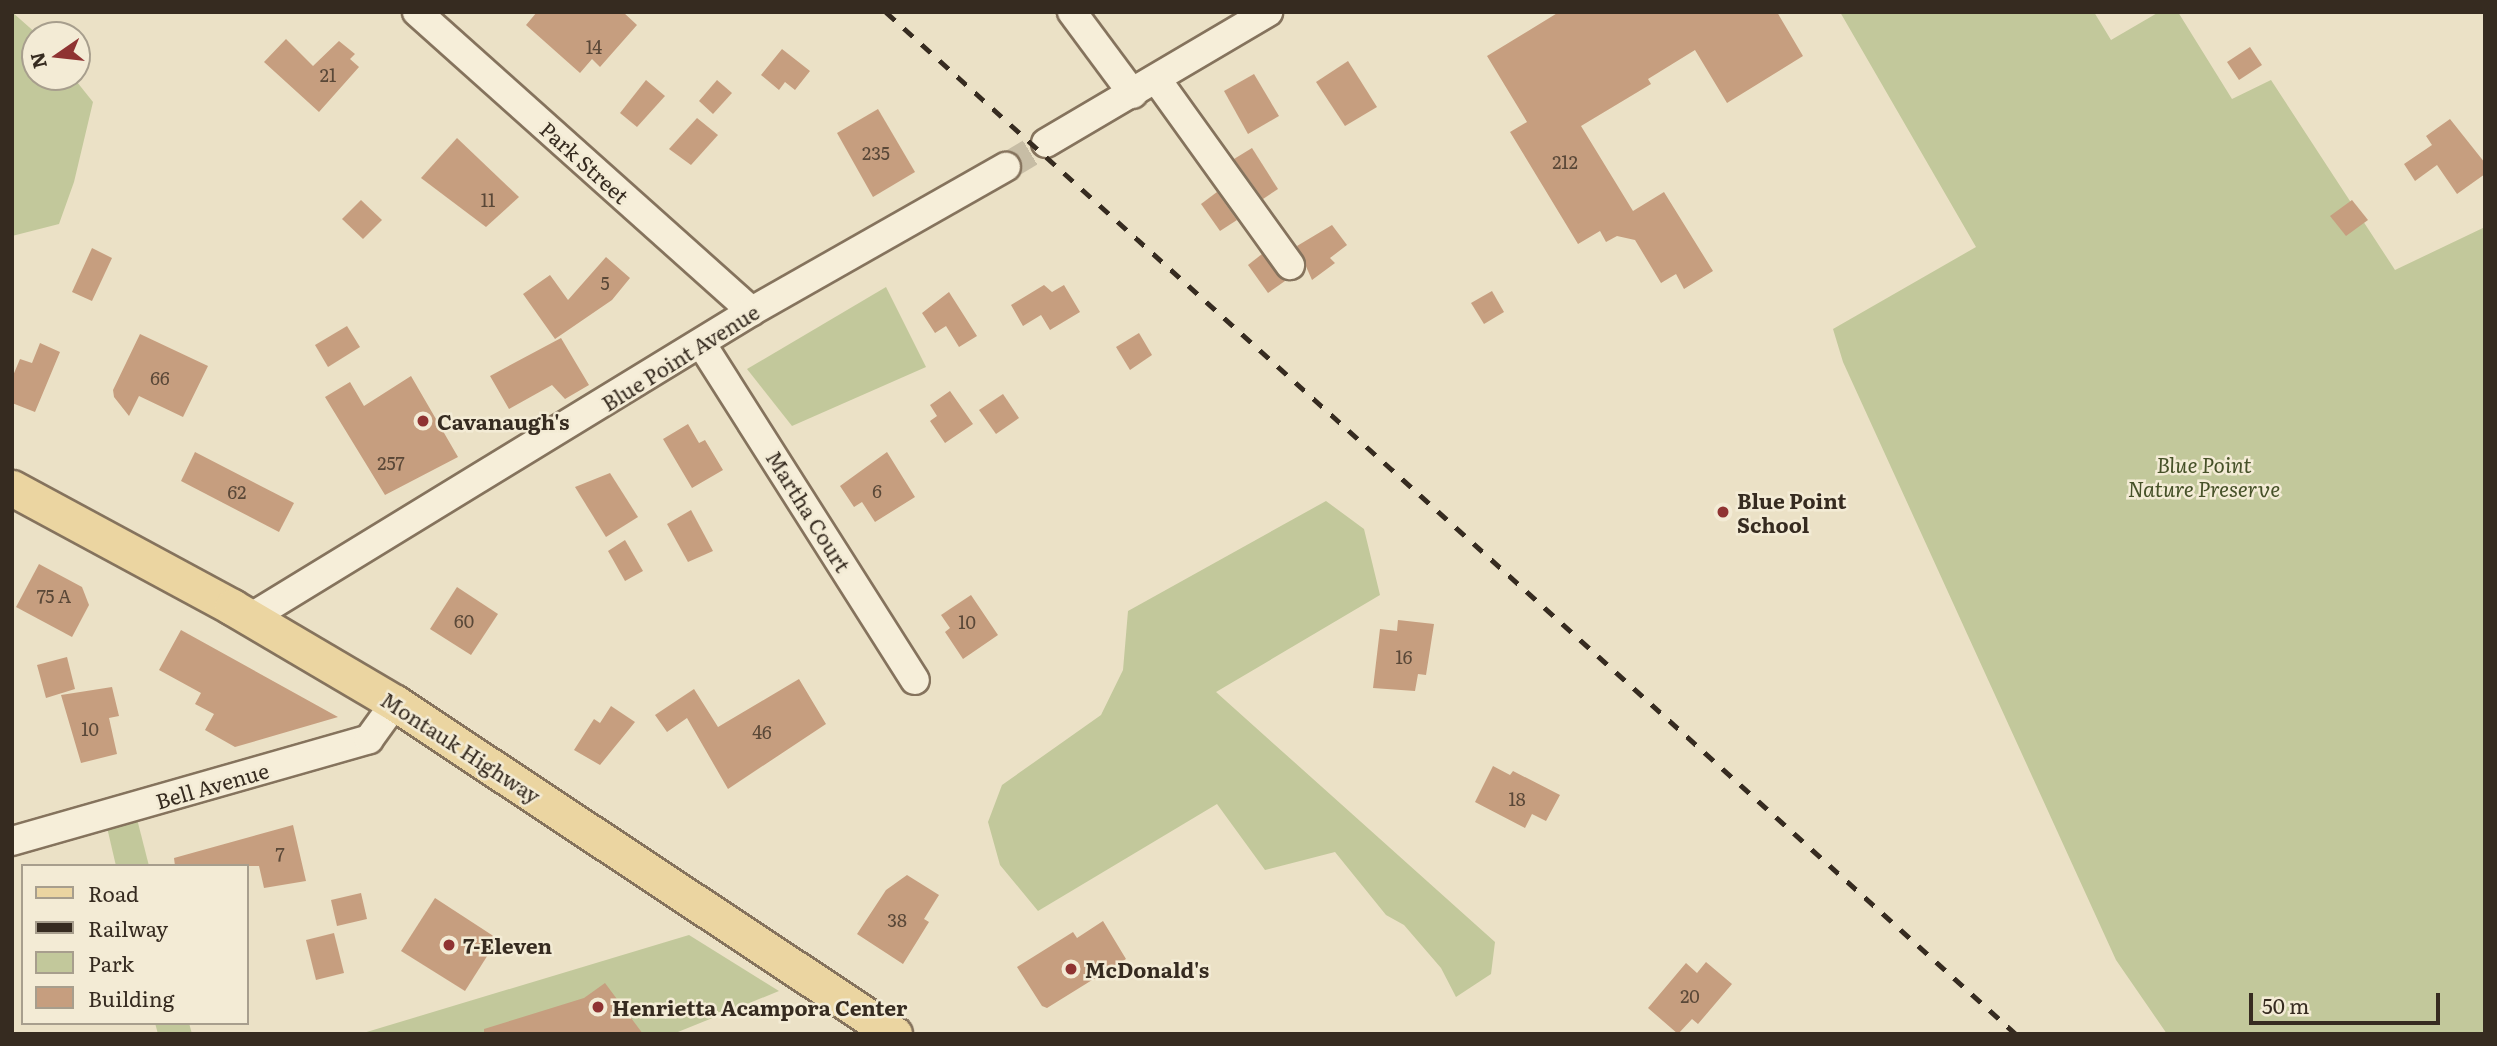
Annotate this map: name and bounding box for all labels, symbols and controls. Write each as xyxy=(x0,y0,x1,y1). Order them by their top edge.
north arrow xyxy=(21,21,91,91)
house number: 14 xyxy=(586,36,602,58)
text: N xyxy=(22,49,53,72)
house number: 21 xyxy=(320,64,336,86)
street label: Park Street xyxy=(536,116,634,208)
house number: 235 xyxy=(862,142,890,164)
house number: 212 xyxy=(1552,151,1578,173)
house number: 11 xyxy=(481,189,495,211)
house number: 5 xyxy=(600,272,610,294)
street label: Blue Point Avenue xyxy=(597,298,763,416)
house number: 66 xyxy=(150,367,170,389)
place label: Cavanaugh's xyxy=(437,408,569,434)
marker: Cavanaugh's xyxy=(415,413,431,429)
street label: Martha Court xyxy=(762,446,856,576)
park label: Blue Point Nature Preserve xyxy=(2128,451,2280,501)
house number: 257 xyxy=(377,452,405,474)
house number: 6 xyxy=(872,480,882,502)
house number: 62 xyxy=(228,481,246,503)
place label: Blue Point School xyxy=(1737,487,1847,537)
marker: Blue Point School xyxy=(1715,504,1731,520)
house number: 75 A xyxy=(37,585,71,607)
house number: 60 xyxy=(454,610,474,632)
house number: 10 xyxy=(958,611,976,633)
house number: 16 xyxy=(1396,646,1412,668)
street label: Montauk Highway xyxy=(377,686,545,808)
house number: 10 xyxy=(81,718,99,740)
house number: 46 xyxy=(752,721,772,743)
street label: Bell Avenue xyxy=(153,757,271,813)
house number: 18 xyxy=(1508,788,1526,810)
house number: 7 xyxy=(275,843,285,865)
legend xyxy=(21,864,248,1025)
text: Road xyxy=(88,877,139,908)
house number: 38 xyxy=(887,909,907,931)
text: Railway xyxy=(88,912,168,943)
place label: 7-Eleven xyxy=(463,932,552,958)
marker: 7-Eleven xyxy=(441,937,457,953)
text: Park xyxy=(88,947,134,978)
place label: McDonald's xyxy=(1085,956,1209,982)
marker: McDonald's xyxy=(1063,961,1079,977)
scale bar xyxy=(2252,979,2443,1023)
text: Building xyxy=(88,982,174,1013)
house number: 20 xyxy=(1680,985,1700,1007)
text: 50 m xyxy=(2262,989,2309,1020)
place label: Henrietta Acampora Center xyxy=(612,994,907,1020)
marker: Henrietta Acampora Center xyxy=(590,999,606,1015)

